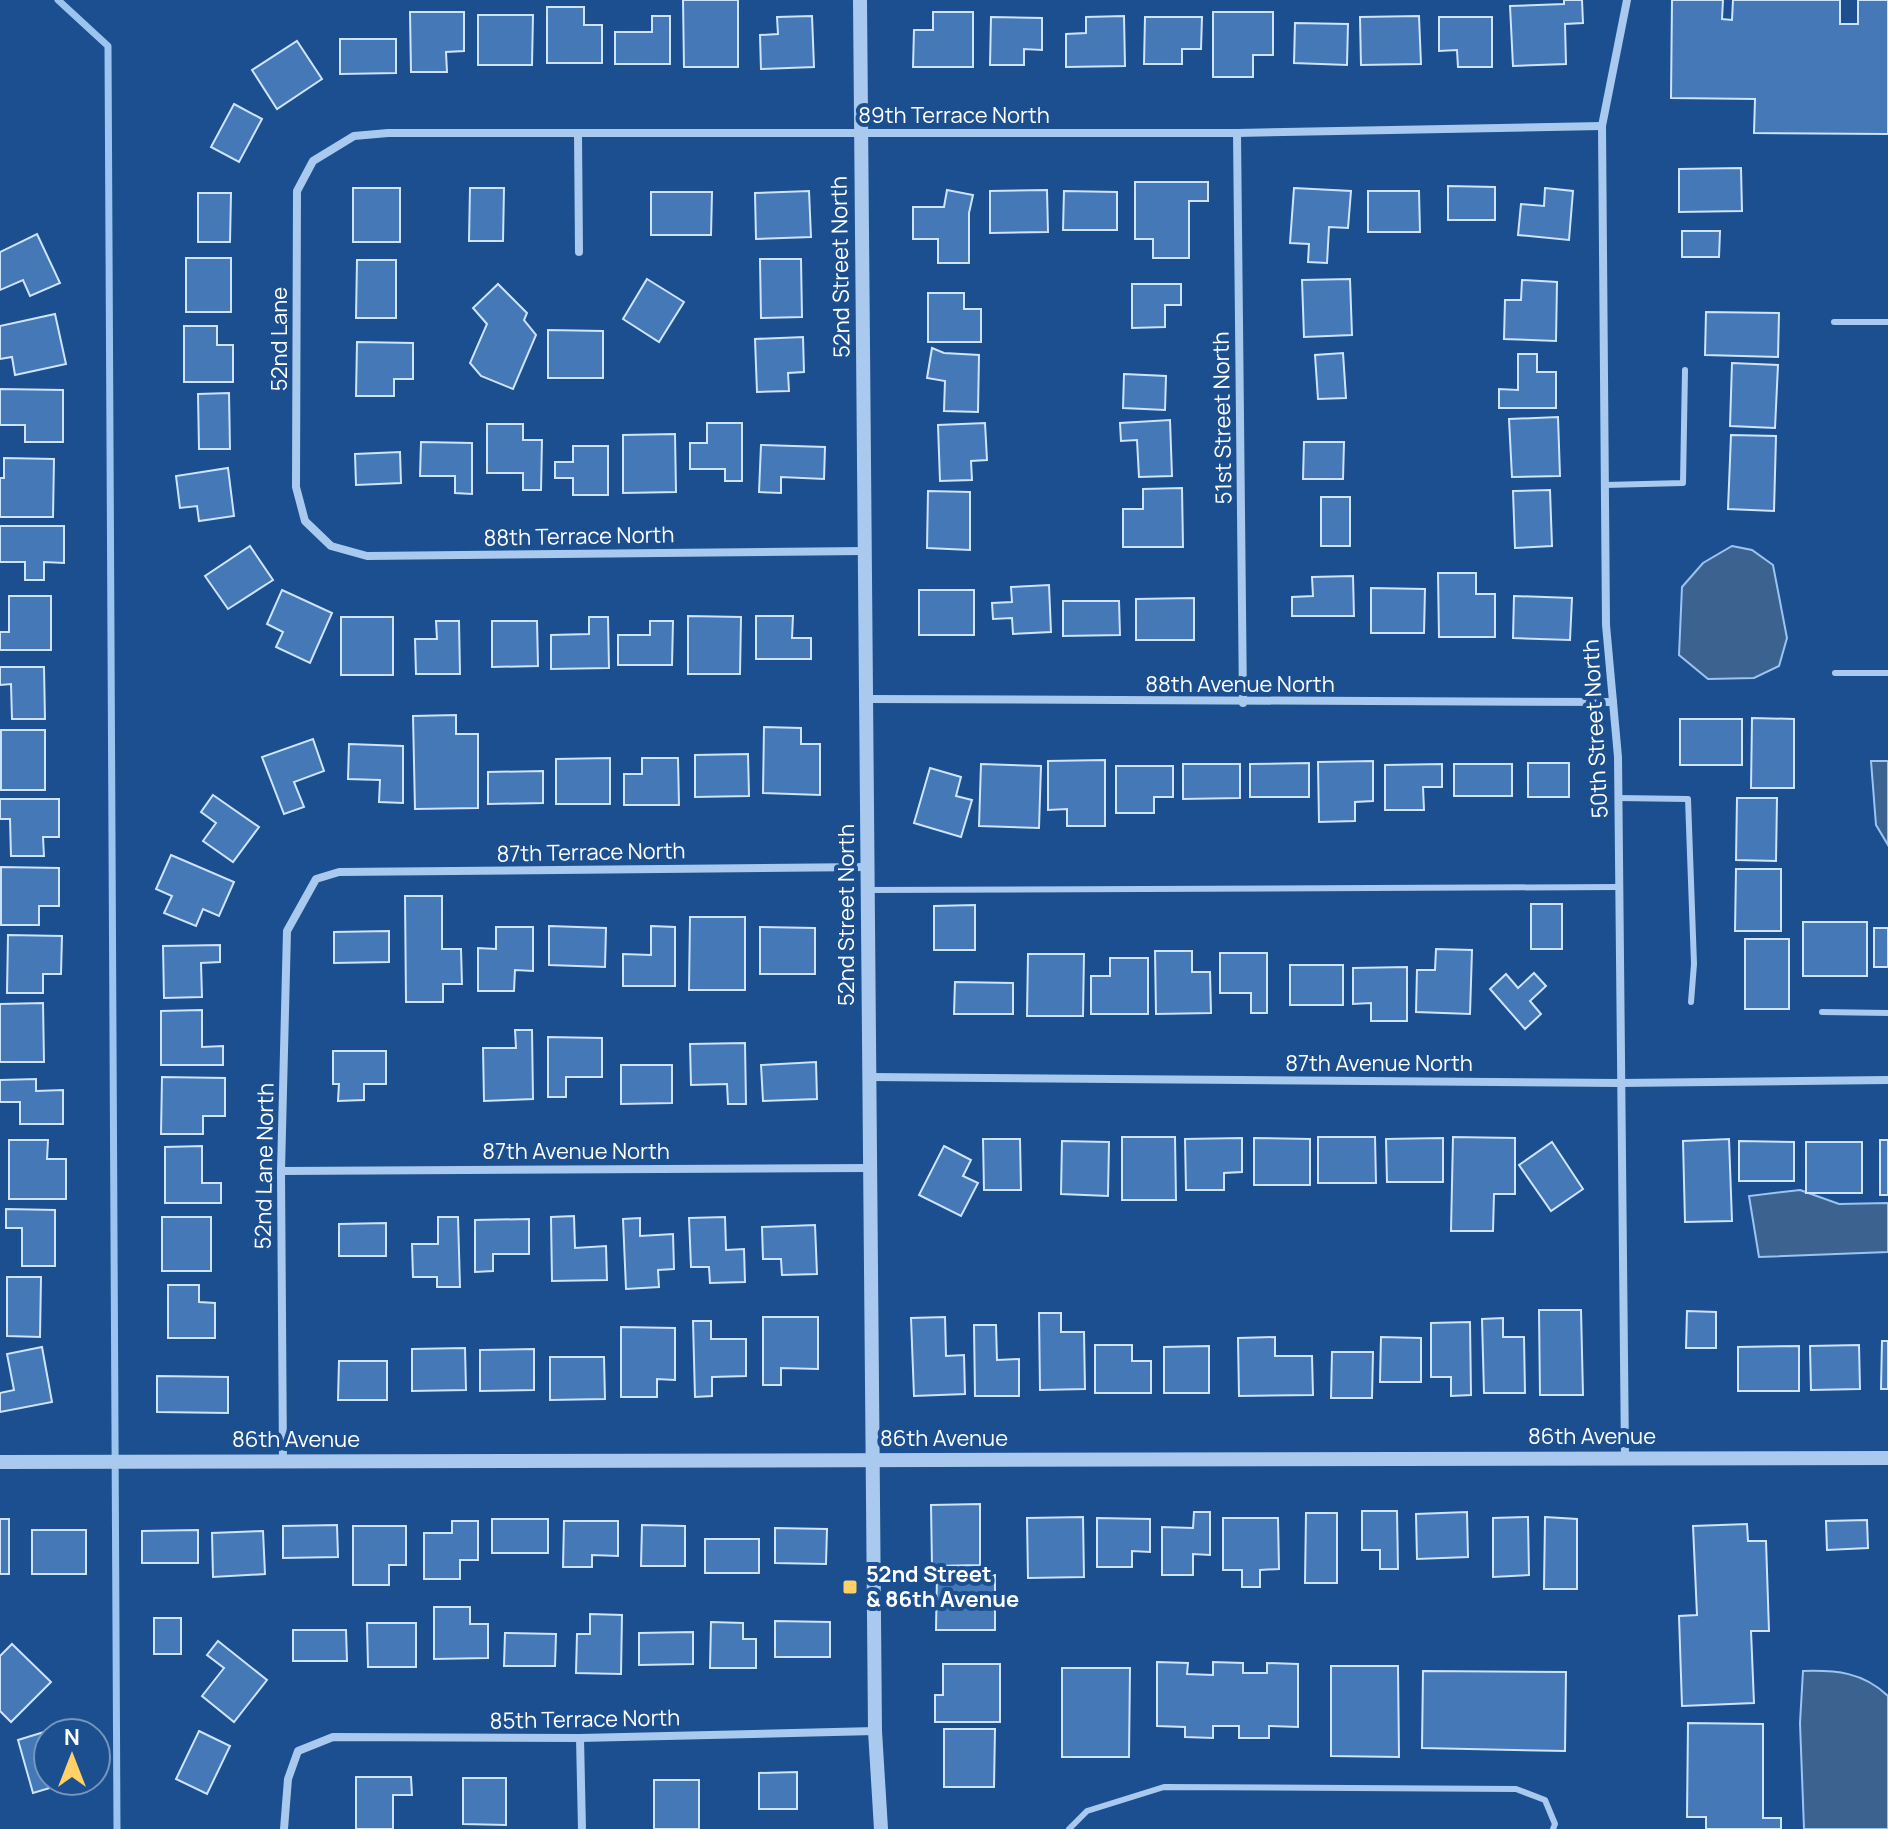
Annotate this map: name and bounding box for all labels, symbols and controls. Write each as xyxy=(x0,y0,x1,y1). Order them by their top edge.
street label: 89th Terrace North xyxy=(858,100,1050,130)
street label: 52nd Street North xyxy=(823,176,857,358)
street label: 52nd Lane xyxy=(264,287,294,391)
street label: 51st Street North xyxy=(1205,331,1239,505)
street label: 88th Terrace North xyxy=(483,519,675,553)
street label: 50th Street North xyxy=(1575,639,1615,819)
street label: 88th Avenue North xyxy=(1145,669,1335,699)
street label: 52nd Street North xyxy=(831,824,861,1006)
street label: 87th Terrace North xyxy=(496,835,686,869)
street label: 87th Avenue North xyxy=(1285,1048,1473,1078)
street label: 52nd Lane North xyxy=(248,1082,280,1250)
street label: 87th Avenue North xyxy=(482,1136,670,1166)
street label: 86th Avenue xyxy=(1528,1421,1656,1451)
street label: 86th Avenue xyxy=(880,1423,1008,1453)
street label: 86th Avenue xyxy=(232,1424,360,1454)
place label: 52nd Street & 86th Avenue xyxy=(866,1559,1019,1614)
marker: 52nd Street & 86th Avenue xyxy=(841,1578,859,1596)
street label: 85th Terrace North xyxy=(489,1702,681,1736)
north arrow xyxy=(32,1717,112,1797)
text: N xyxy=(64,1722,80,1752)

